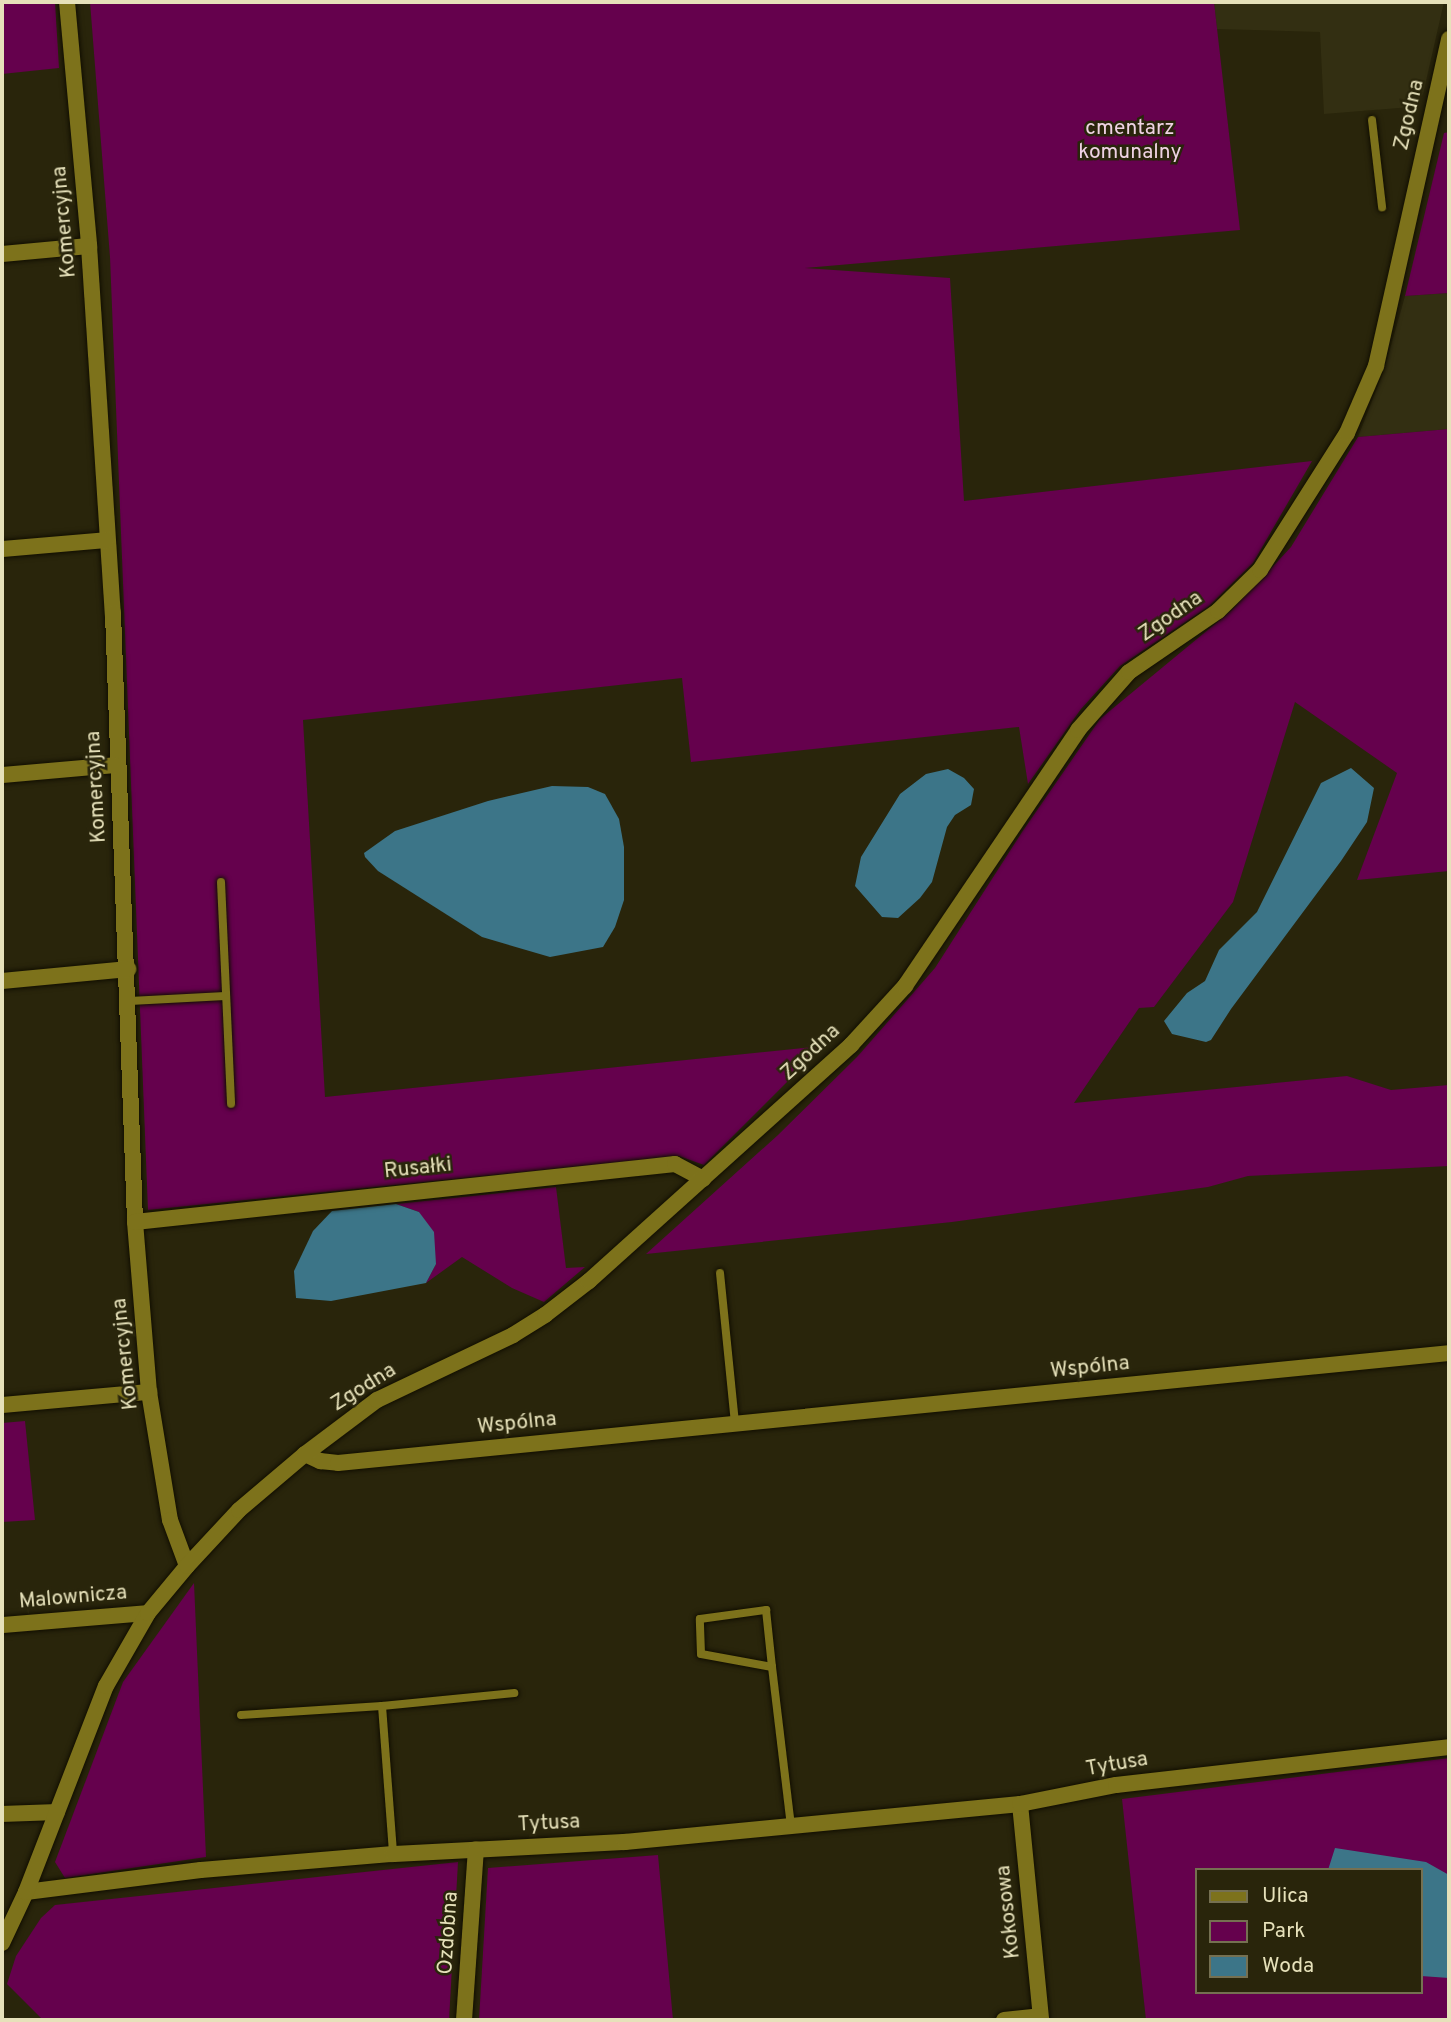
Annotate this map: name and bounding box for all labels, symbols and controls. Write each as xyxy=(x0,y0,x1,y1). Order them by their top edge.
street label: Zgodna xyxy=(1390,77,1430,153)
park label: cmentarz komunalny xyxy=(1078,116,1182,166)
street label: Komercyjna xyxy=(48,165,82,279)
street label: Zgodna xyxy=(1134,586,1208,648)
street label: Komercyjna xyxy=(81,730,113,844)
street label: Zgodna xyxy=(776,1019,846,1087)
street label: Rusałki xyxy=(383,1153,453,1185)
street label: Komercyjna xyxy=(108,1297,144,1411)
street label: Wspólna xyxy=(1049,1351,1131,1385)
street label: Zgodna xyxy=(327,1358,401,1418)
street label: Wspólna xyxy=(476,1407,558,1441)
street label: Malownicza xyxy=(18,1581,128,1615)
street label: Tytusa xyxy=(1084,1747,1150,1783)
street label: Tytusa xyxy=(517,1810,581,1838)
street label: Kokosowa xyxy=(992,1864,1026,1960)
legend xyxy=(1196,1868,1423,1994)
text: Ulica xyxy=(1262,1883,1309,1910)
street label: Ozdobna xyxy=(434,1890,464,1976)
text: Park xyxy=(1262,1918,1305,1945)
text: Woda xyxy=(1262,1953,1314,1980)

